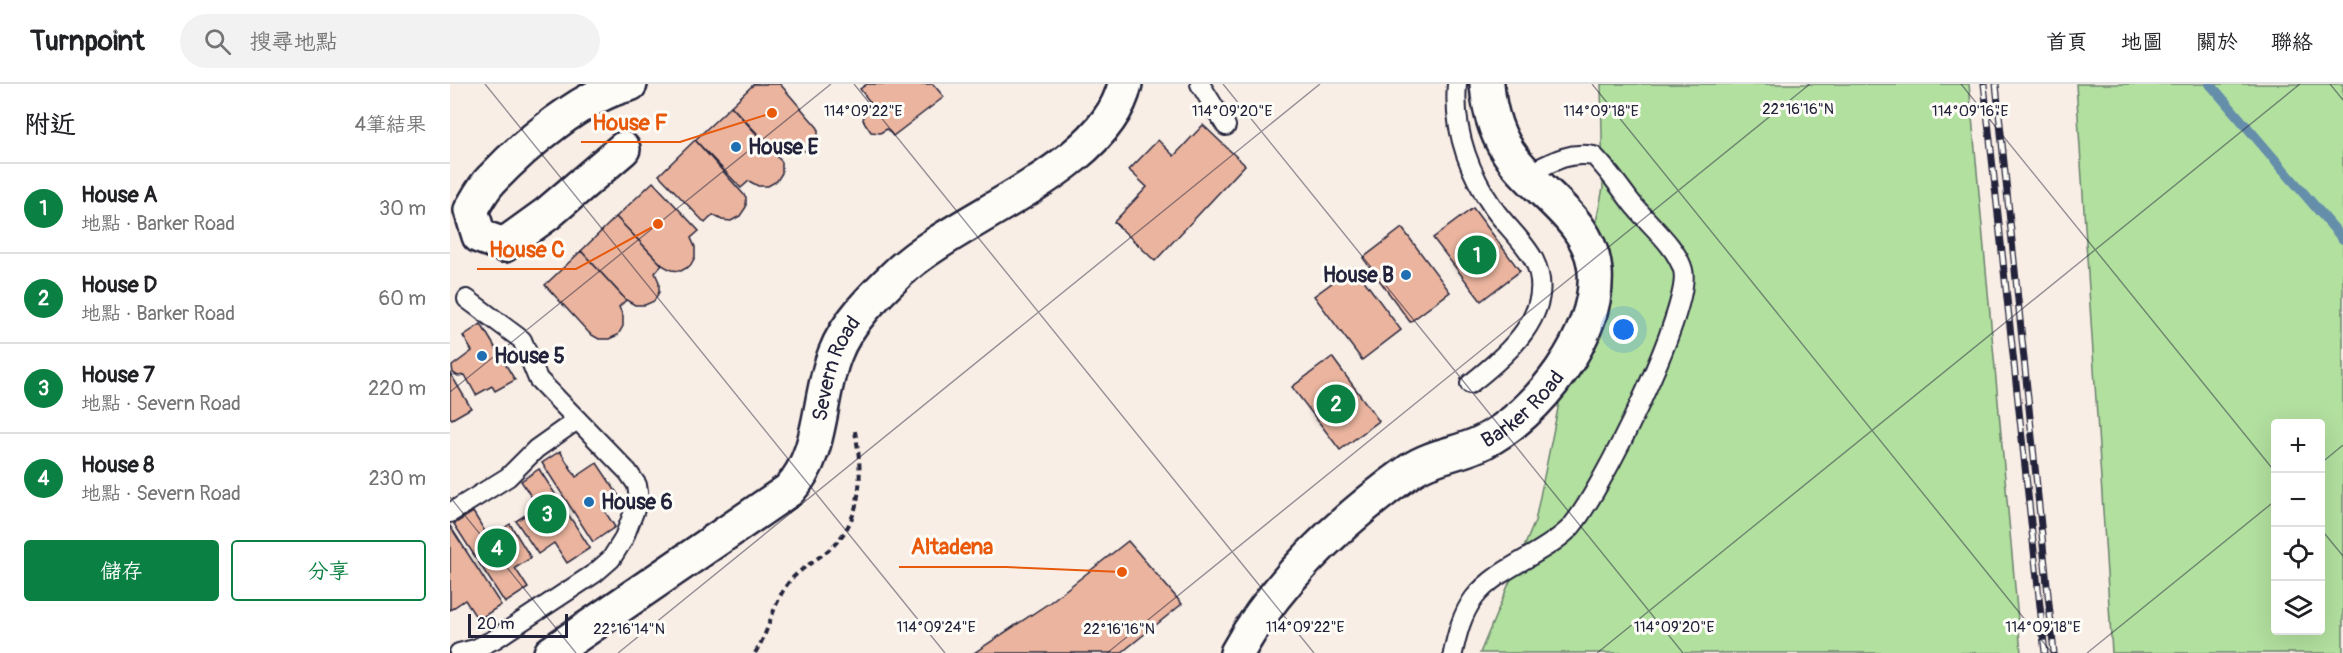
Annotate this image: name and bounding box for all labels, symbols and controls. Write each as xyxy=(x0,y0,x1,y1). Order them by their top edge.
search box xyxy=(180,14,600,68)
text: Turnpoint xyxy=(30,24,144,59)
icon: search xyxy=(201,25,234,58)
text: 搜尋地點 xyxy=(249,28,337,56)
text: 首頁 xyxy=(2046,29,2088,56)
text: 地圖 xyxy=(2121,29,2163,56)
text: 關於 xyxy=(2196,29,2238,56)
text: 聯絡 xyxy=(2271,29,2313,56)
text: 22°16'16"N xyxy=(1762,100,1834,119)
callout: House F xyxy=(581,102,680,142)
text: 114°09'22"E xyxy=(824,102,902,121)
text: 114°09'20"E xyxy=(1192,102,1272,121)
text: 114°09'18"E xyxy=(1563,102,1639,121)
text: 114°09'16"E xyxy=(1932,102,2008,121)
text: 附近 xyxy=(24,109,76,141)
text: House F xyxy=(592,109,668,137)
text: 4筆結果 xyxy=(354,112,426,137)
place label: House E xyxy=(748,134,818,161)
marker: House E xyxy=(729,140,743,154)
text: House A xyxy=(81,181,158,209)
text: 1 xyxy=(40,196,47,221)
text: 30 m xyxy=(379,196,426,221)
text: 地點 · Barker Road xyxy=(81,211,235,236)
callout: House C xyxy=(477,229,576,269)
pin: 1 xyxy=(1458,232,1496,278)
text: House C xyxy=(489,236,565,264)
place label: House B xyxy=(1323,262,1394,289)
marker: House B xyxy=(1399,268,1413,282)
text: House D xyxy=(81,271,157,299)
text: 2 xyxy=(38,286,49,311)
text: 60 m xyxy=(379,286,426,311)
text: 地點 · Barker Road xyxy=(81,301,235,326)
street label: Severn Road xyxy=(806,310,866,423)
your location xyxy=(1609,315,1638,344)
place label: House 5 xyxy=(494,343,565,370)
marker: House 5 xyxy=(475,349,489,363)
text: House 7 xyxy=(81,361,155,389)
street label: Barker Road xyxy=(1476,365,1570,454)
text: 3 xyxy=(38,376,49,401)
text: 220 m xyxy=(368,376,426,401)
pin: 2 xyxy=(1316,382,1356,426)
text: 地點 · Severn Road xyxy=(81,391,241,416)
map controls xyxy=(2271,419,2325,635)
button: + xyxy=(2271,419,2325,473)
text: House 8 xyxy=(81,451,154,479)
text: 4 xyxy=(38,466,49,491)
text: 230 m xyxy=(369,466,426,491)
button: − xyxy=(2271,473,2325,527)
text: 地點 · Severn Road xyxy=(81,481,241,506)
place label: House 6 xyxy=(601,489,673,516)
pin: 3 xyxy=(528,492,566,536)
marker: House 6 xyxy=(582,495,596,509)
pin: 4 xyxy=(478,526,516,570)
callout: Altadena xyxy=(899,527,1006,567)
button: locate xyxy=(2271,527,2325,581)
text: Altadena xyxy=(911,533,993,561)
button: 儲存 xyxy=(24,540,219,601)
button: 分享 xyxy=(231,540,426,601)
button: layers xyxy=(2271,581,2325,635)
scale bar xyxy=(468,611,568,638)
text: 20 m xyxy=(477,614,515,634)
text: 114°09'24"E xyxy=(897,618,976,637)
text: 114°09'22"E xyxy=(1266,618,1344,637)
text: 114°09'20"E xyxy=(1634,618,1714,637)
text: 114°09'18"E xyxy=(2005,618,2081,637)
text: 22°16'14"N xyxy=(593,620,665,639)
text: 22°16'16"N xyxy=(1083,620,1155,639)

